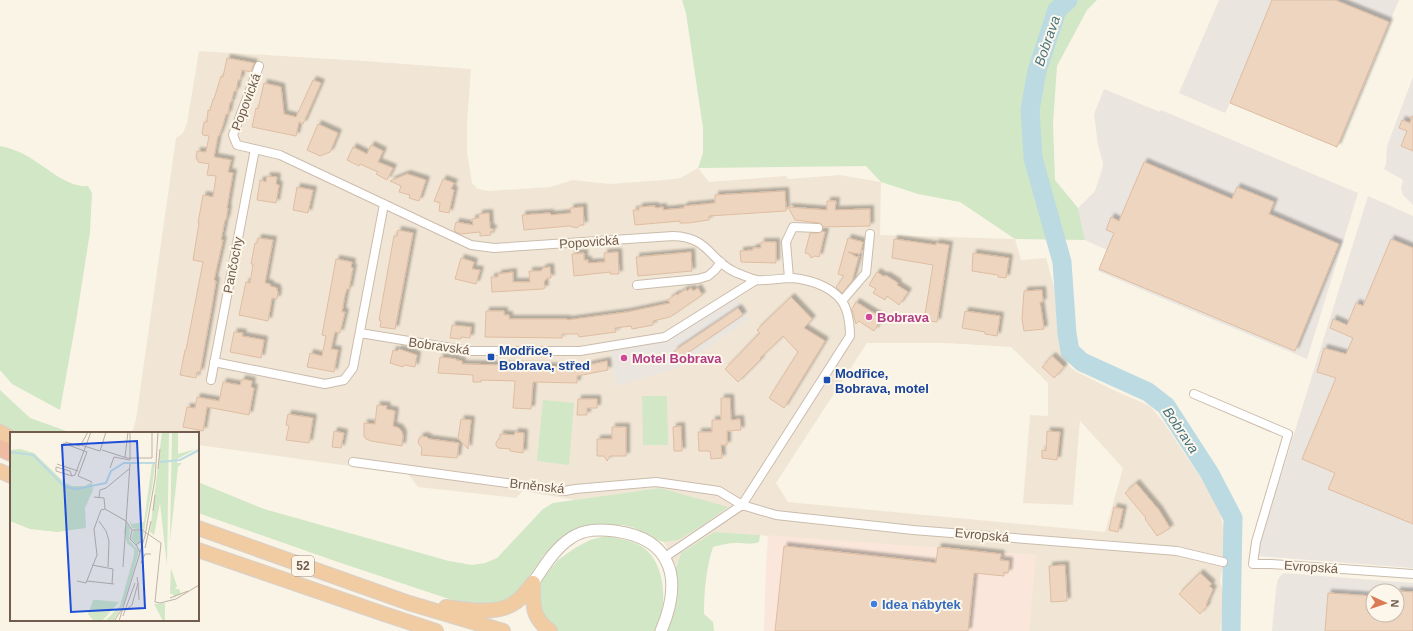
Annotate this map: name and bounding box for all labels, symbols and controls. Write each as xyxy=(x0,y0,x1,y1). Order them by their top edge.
water label: Bobrava xyxy=(1031,14,1063,68)
street label: Popovická xyxy=(228,71,264,133)
street label: Popovická xyxy=(559,232,620,252)
street label: Pančochy xyxy=(220,235,246,294)
place label: Bobrava xyxy=(877,310,930,325)
marker: Bobrava xyxy=(864,312,874,322)
street label: Bobravská xyxy=(408,334,471,358)
place label: Modřice, Bobrava, střed xyxy=(499,343,590,373)
place label: Motel Bobrava xyxy=(632,351,722,366)
marker: Modřice, Bobrava, střed xyxy=(486,352,496,362)
marker: Motel Bobrava xyxy=(619,353,629,363)
place label: Modřice, Bobrava, motel xyxy=(835,366,929,396)
marker: Modřice, Bobrava, motel xyxy=(822,375,832,385)
water label: Bobrava xyxy=(1160,404,1202,456)
inset map xyxy=(10,432,199,621)
street label: Brněnská xyxy=(509,476,566,496)
street label: Evropská xyxy=(954,525,1010,545)
road number: 52 xyxy=(292,556,314,576)
street label: Evropská xyxy=(1283,558,1339,576)
north arrow xyxy=(1365,583,1405,623)
place label: Idea nábytek xyxy=(882,597,962,612)
marker: Idea nábytek xyxy=(869,599,879,609)
text: N xyxy=(1389,599,1401,608)

